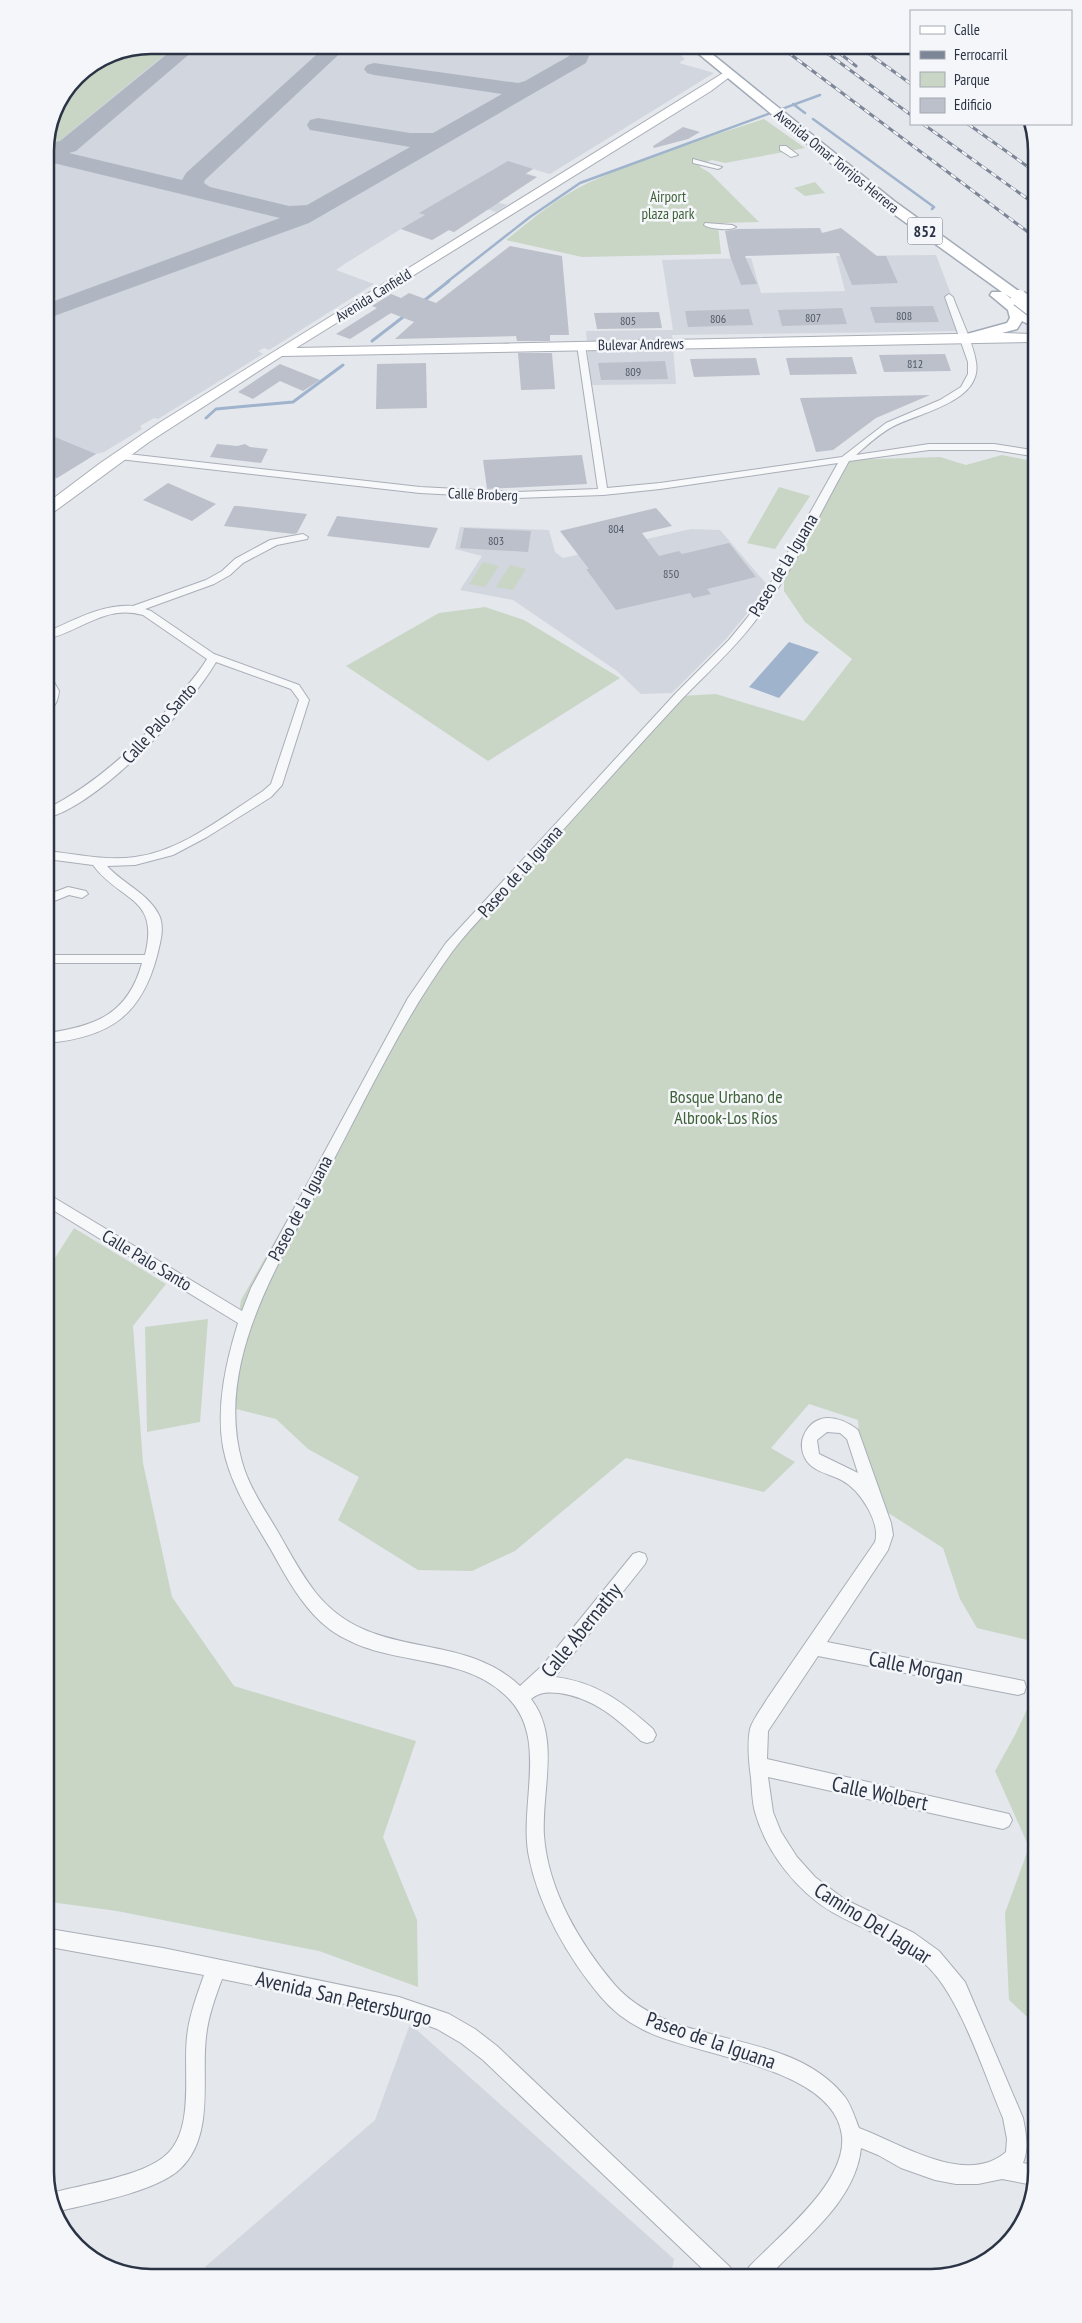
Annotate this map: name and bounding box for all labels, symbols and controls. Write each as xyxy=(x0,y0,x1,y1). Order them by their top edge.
legend xyxy=(910,10,1072,125)
text: Calle xyxy=(954,20,980,39)
text: Ferrocarril xyxy=(954,45,1008,64)
text: Parque xyxy=(954,70,990,89)
text: Edificio xyxy=(954,95,992,114)
street label: Avenida Omar Torrijos Herrera xyxy=(771,105,903,217)
park label: Airport plaza park xyxy=(641,187,695,223)
road number: 852 xyxy=(908,218,942,245)
street label: Avenida Canfield xyxy=(331,264,415,326)
house number: 808 xyxy=(896,308,912,323)
house number: 807 xyxy=(805,310,821,325)
house number: 806 xyxy=(710,311,726,326)
house number: 805 xyxy=(620,313,636,328)
street label: Bulevar Andrews xyxy=(598,334,684,354)
house number: 812 xyxy=(907,356,923,371)
house number: 809 xyxy=(625,364,641,379)
street label: Calle Broberg xyxy=(448,483,518,505)
street label: Paseo de la Iguana xyxy=(743,509,823,621)
house number: 804 xyxy=(608,521,625,536)
house number: 803 xyxy=(488,533,504,548)
house number: 850 xyxy=(663,566,679,581)
street label: Calle Palo Santo xyxy=(117,678,201,768)
street label: Paseo de la Iguana xyxy=(473,820,567,922)
park label: Bosque Urbano de Albrook-Los Ríos xyxy=(669,1085,783,1129)
street label: Paseo de la Iguana xyxy=(263,1151,337,1265)
street label: Calle Palo Santo xyxy=(98,1224,196,1296)
street label: Calle Abernathy xyxy=(535,1577,627,1683)
street label: Calle Morgan xyxy=(867,1645,965,1689)
street label: Calle Wolbert xyxy=(830,1770,931,1816)
street label: Camino Del Jaguar xyxy=(809,1876,937,1970)
street label: Avenida San Petersburgo xyxy=(253,1965,435,2031)
street label: Paseo de la Iguana xyxy=(643,2005,779,2075)

